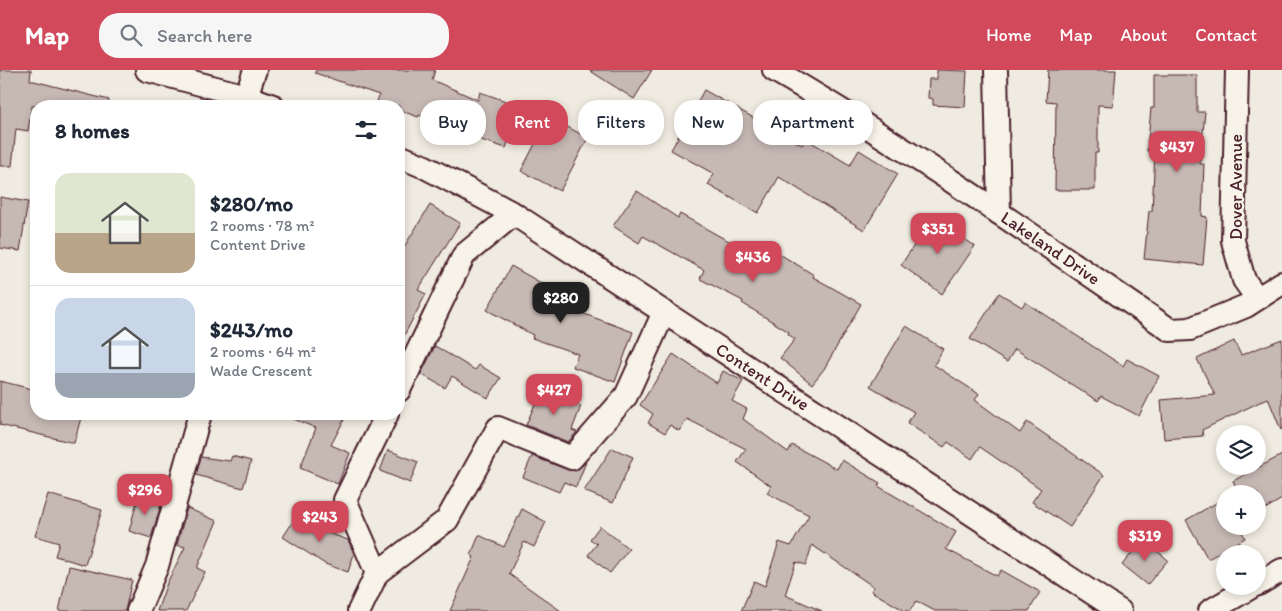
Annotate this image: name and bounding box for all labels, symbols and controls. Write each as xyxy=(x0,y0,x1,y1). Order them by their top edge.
search box xyxy=(99,13,449,58)
text: Map xyxy=(25,21,69,50)
icon: search xyxy=(117,21,145,49)
text: Search here xyxy=(157,24,252,47)
text: Home xyxy=(986,24,1032,46)
text: Map xyxy=(1060,24,1093,46)
text: About xyxy=(1121,24,1167,46)
text: Contact xyxy=(1195,24,1257,46)
chip: Buy xyxy=(420,100,486,145)
chip: Rent xyxy=(496,100,568,145)
chip: Filters xyxy=(578,100,664,145)
chip: New xyxy=(674,100,743,145)
chip: Apartment xyxy=(753,100,873,145)
icon: filters xyxy=(352,116,380,144)
text: 8 homes xyxy=(55,118,130,143)
pin: $437 xyxy=(1147,131,1207,173)
street label: Dover Avenue xyxy=(1225,134,1247,240)
text: $437 xyxy=(1160,137,1194,156)
text: $280/mo xyxy=(210,191,293,216)
icon: home xyxy=(95,193,155,253)
street label: Lakeland Drive xyxy=(997,206,1104,290)
pin: $351 xyxy=(908,212,968,255)
text: 2 rooms · 78 m² xyxy=(210,216,315,235)
text: $351 xyxy=(922,219,954,238)
text: Content Drive xyxy=(210,235,306,254)
pin: $436 xyxy=(723,240,783,283)
text: $436 xyxy=(736,247,770,266)
pin: $280 xyxy=(531,282,591,324)
text: $280 xyxy=(543,288,579,307)
text: $243/mo xyxy=(210,317,293,342)
icon: home xyxy=(95,318,155,378)
street label: Content Drive xyxy=(712,338,814,415)
text: 2 rooms · 64 m² xyxy=(210,342,316,361)
text: Wade Crescent xyxy=(210,361,312,380)
pin: $427 xyxy=(524,374,584,416)
text: $427 xyxy=(537,380,571,399)
map controls xyxy=(1216,425,1266,595)
button: layers xyxy=(1216,425,1266,475)
pin: $296 xyxy=(115,474,175,516)
text: $296 xyxy=(128,480,162,499)
button: + xyxy=(1216,485,1266,535)
pin: $243 xyxy=(290,500,350,543)
text: $243 xyxy=(303,507,337,526)
pin: $319 xyxy=(1115,520,1175,562)
text: $319 xyxy=(1129,526,1161,545)
button: − xyxy=(1216,545,1266,595)

